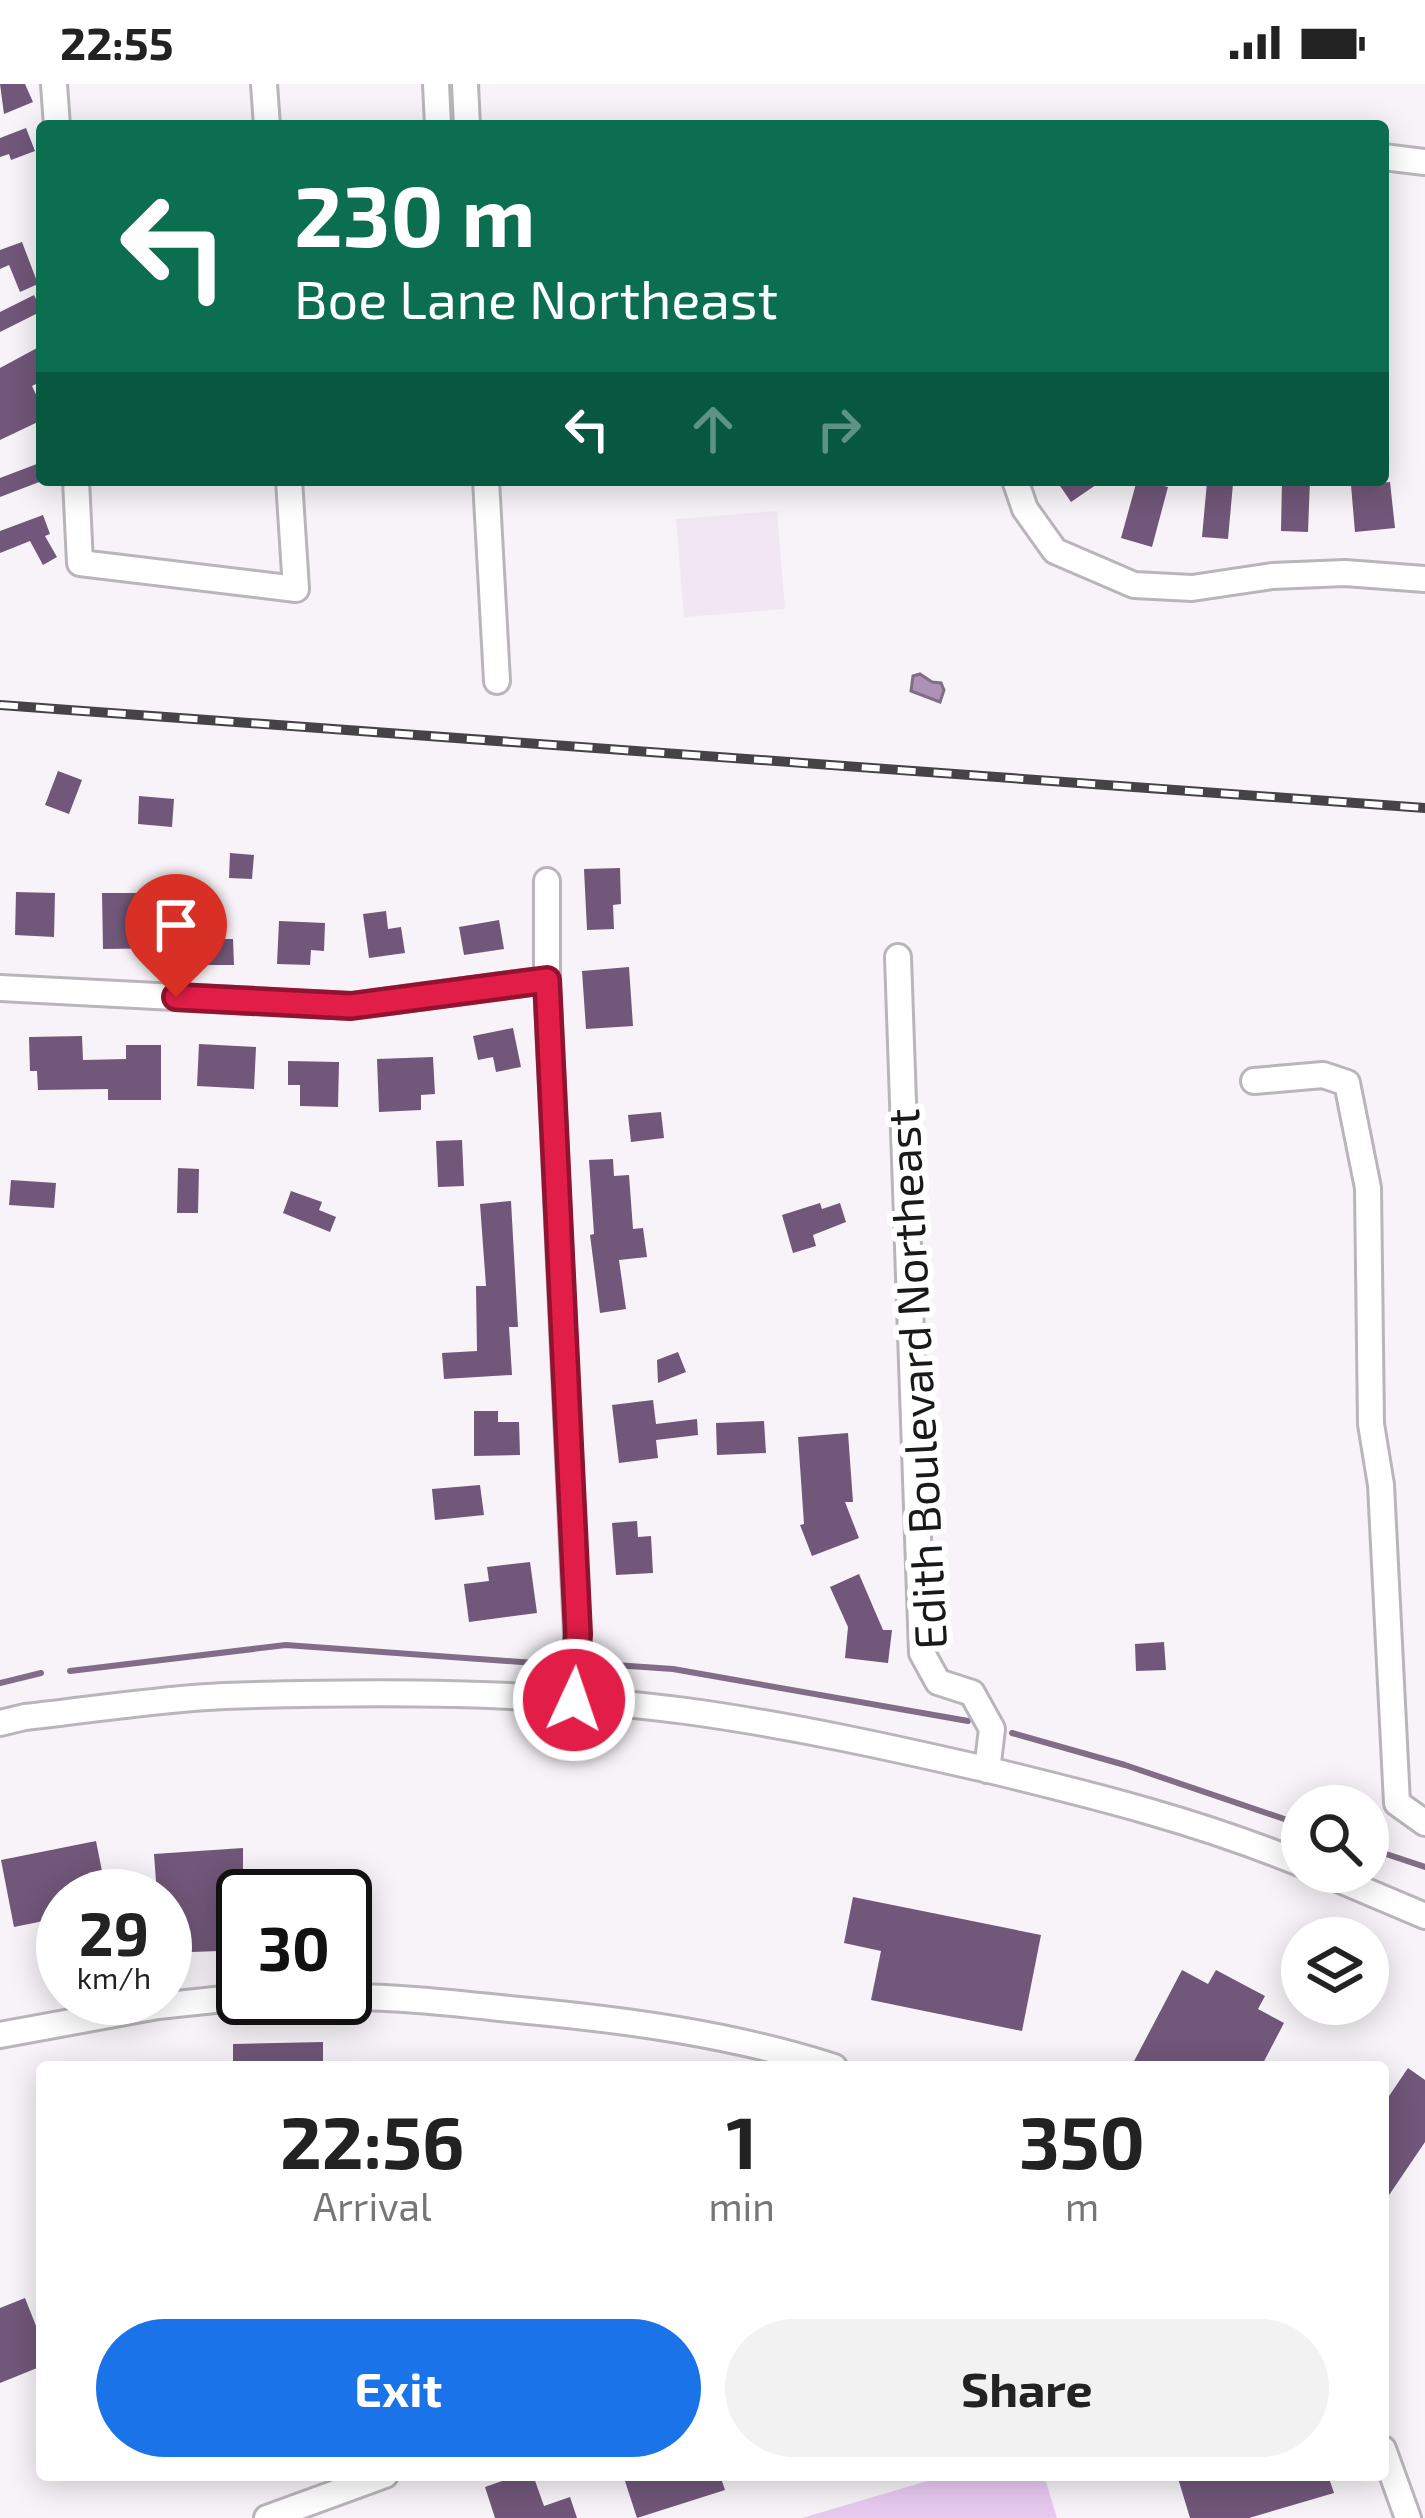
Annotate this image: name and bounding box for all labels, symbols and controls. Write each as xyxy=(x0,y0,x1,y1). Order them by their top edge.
text: 22:55 xyxy=(60,15,174,69)
text: 230 m xyxy=(294,163,536,264)
icon: left xyxy=(96,168,252,324)
text: Boe Lane Northeast xyxy=(294,265,778,330)
icon: left xyxy=(554,396,620,462)
icon: ahead xyxy=(680,396,746,462)
icon: right xyxy=(806,396,872,462)
pin xyxy=(125,874,227,997)
icon: arrive xyxy=(143,892,209,958)
street label: Edith Boulevard Northeast xyxy=(874,1107,956,1651)
position arrow xyxy=(511,1637,637,1763)
map controls xyxy=(1281,1785,1389,2025)
button: search xyxy=(1281,1785,1389,1893)
speed limit sign: 30 xyxy=(216,1869,372,2025)
text: 29 xyxy=(79,1896,149,1968)
button: layers xyxy=(1281,1917,1389,2025)
text: km/h xyxy=(77,1959,151,1995)
text: 22:56 xyxy=(280,2097,464,2183)
text: 1 xyxy=(726,2097,757,2183)
text: 350 xyxy=(1019,2097,1145,2183)
text: Arrival xyxy=(313,2182,432,2229)
text: min xyxy=(708,2182,775,2229)
text: m xyxy=(1065,2182,1099,2229)
button: Exit xyxy=(96,2319,701,2457)
button: Share xyxy=(725,2319,1329,2457)

